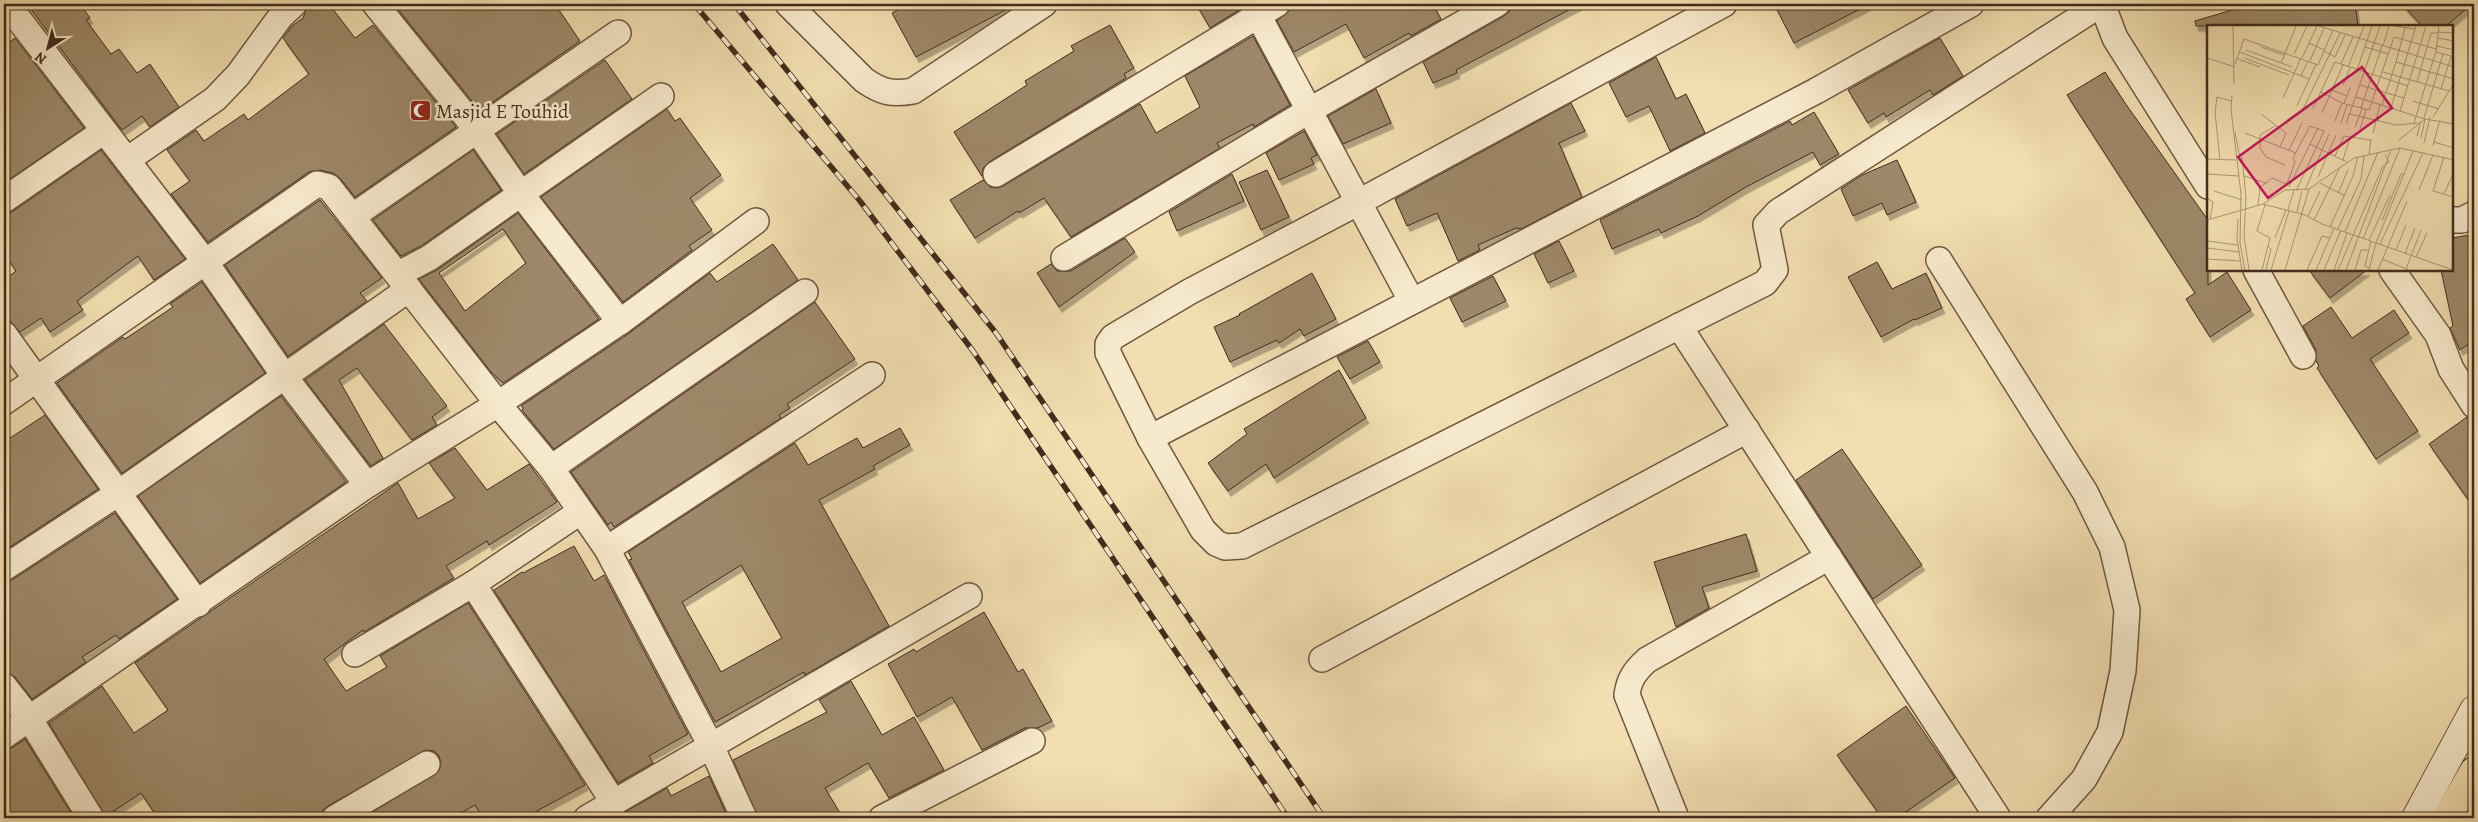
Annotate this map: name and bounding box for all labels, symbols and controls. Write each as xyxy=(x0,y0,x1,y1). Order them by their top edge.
north arrow xyxy=(22,22,72,72)
inset map xyxy=(2207,25,2453,271)
text: N xyxy=(31,47,50,69)
place label: Masjid E Touhid xyxy=(436,98,569,125)
mosque icon: Masjid E Touhid xyxy=(408,99,432,123)

